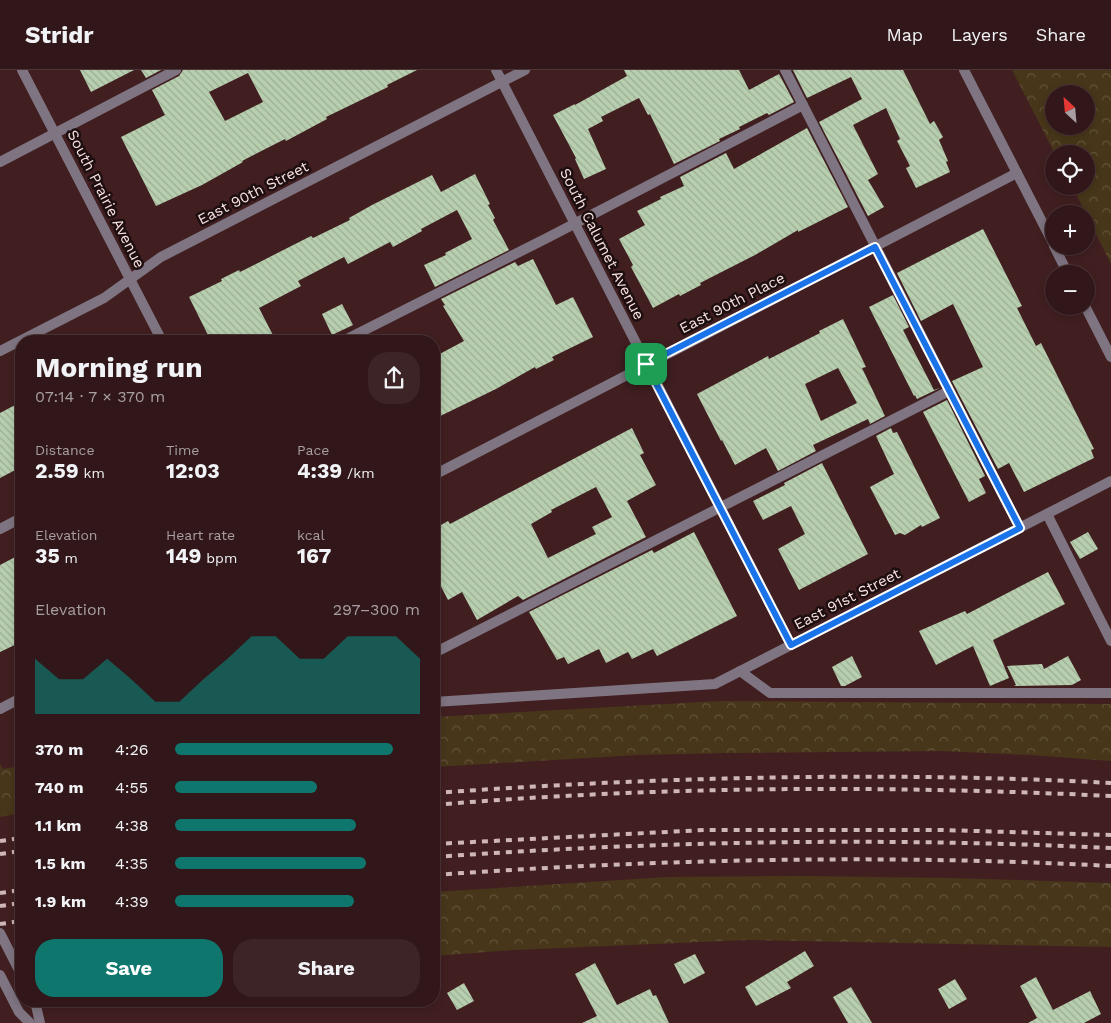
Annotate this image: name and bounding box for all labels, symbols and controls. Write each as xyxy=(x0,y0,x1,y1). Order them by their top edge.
text: Stridr xyxy=(25,21,94,49)
text: Map xyxy=(886,24,923,45)
text: Layers xyxy=(951,24,1008,45)
text: Share xyxy=(1036,24,1086,45)
north arrow xyxy=(1045,85,1095,135)
map controls xyxy=(1045,85,1095,315)
street label: South Prairie Avenue xyxy=(63,127,149,271)
button: locate xyxy=(1045,145,1095,195)
street label: East 90th Street xyxy=(195,157,312,229)
street label: South Calumet Avenue xyxy=(556,165,648,323)
button: + xyxy=(1045,205,1095,255)
button: − xyxy=(1045,265,1095,315)
street label: East 90th Place xyxy=(676,269,788,337)
pin xyxy=(625,343,667,385)
icon: arrive xyxy=(632,350,660,378)
text: Morning run xyxy=(35,351,203,384)
button: share xyxy=(368,352,420,404)
text: 07:14 · 7 × 370 m xyxy=(35,387,165,406)
text: Distance xyxy=(35,442,95,458)
text: Time xyxy=(166,442,199,458)
text: Pace xyxy=(297,442,329,458)
text: 2.59 xyxy=(35,458,79,483)
text: 12:03 xyxy=(166,458,220,483)
text: 4:39 xyxy=(297,458,342,483)
text: km xyxy=(79,465,105,481)
text: /km xyxy=(342,465,374,481)
text: Elevation xyxy=(35,527,98,543)
text: Heart rate xyxy=(166,527,235,543)
text: kcal xyxy=(297,527,325,543)
text: 35 xyxy=(35,543,60,568)
text: 149 xyxy=(166,543,202,568)
text: 167 xyxy=(297,543,331,568)
text: m xyxy=(60,550,78,566)
text: bpm xyxy=(202,550,237,566)
street label: East 91st Street xyxy=(791,564,904,634)
text: Elevation xyxy=(35,600,106,619)
text: 297–300 m xyxy=(333,600,420,619)
text: 370 m xyxy=(35,740,83,759)
text: 4:26 xyxy=(115,740,149,759)
text: 740 m xyxy=(35,778,84,797)
text: 4:55 xyxy=(115,778,148,797)
text: 1.1 km xyxy=(35,816,81,835)
text: 4:38 xyxy=(115,816,149,835)
text: 1.5 km xyxy=(35,854,85,873)
text: 4:35 xyxy=(115,854,148,873)
text: 1.9 km xyxy=(35,892,86,911)
text: 4:39 xyxy=(115,892,149,911)
button: Save xyxy=(35,939,223,997)
button: Share xyxy=(233,939,420,997)

